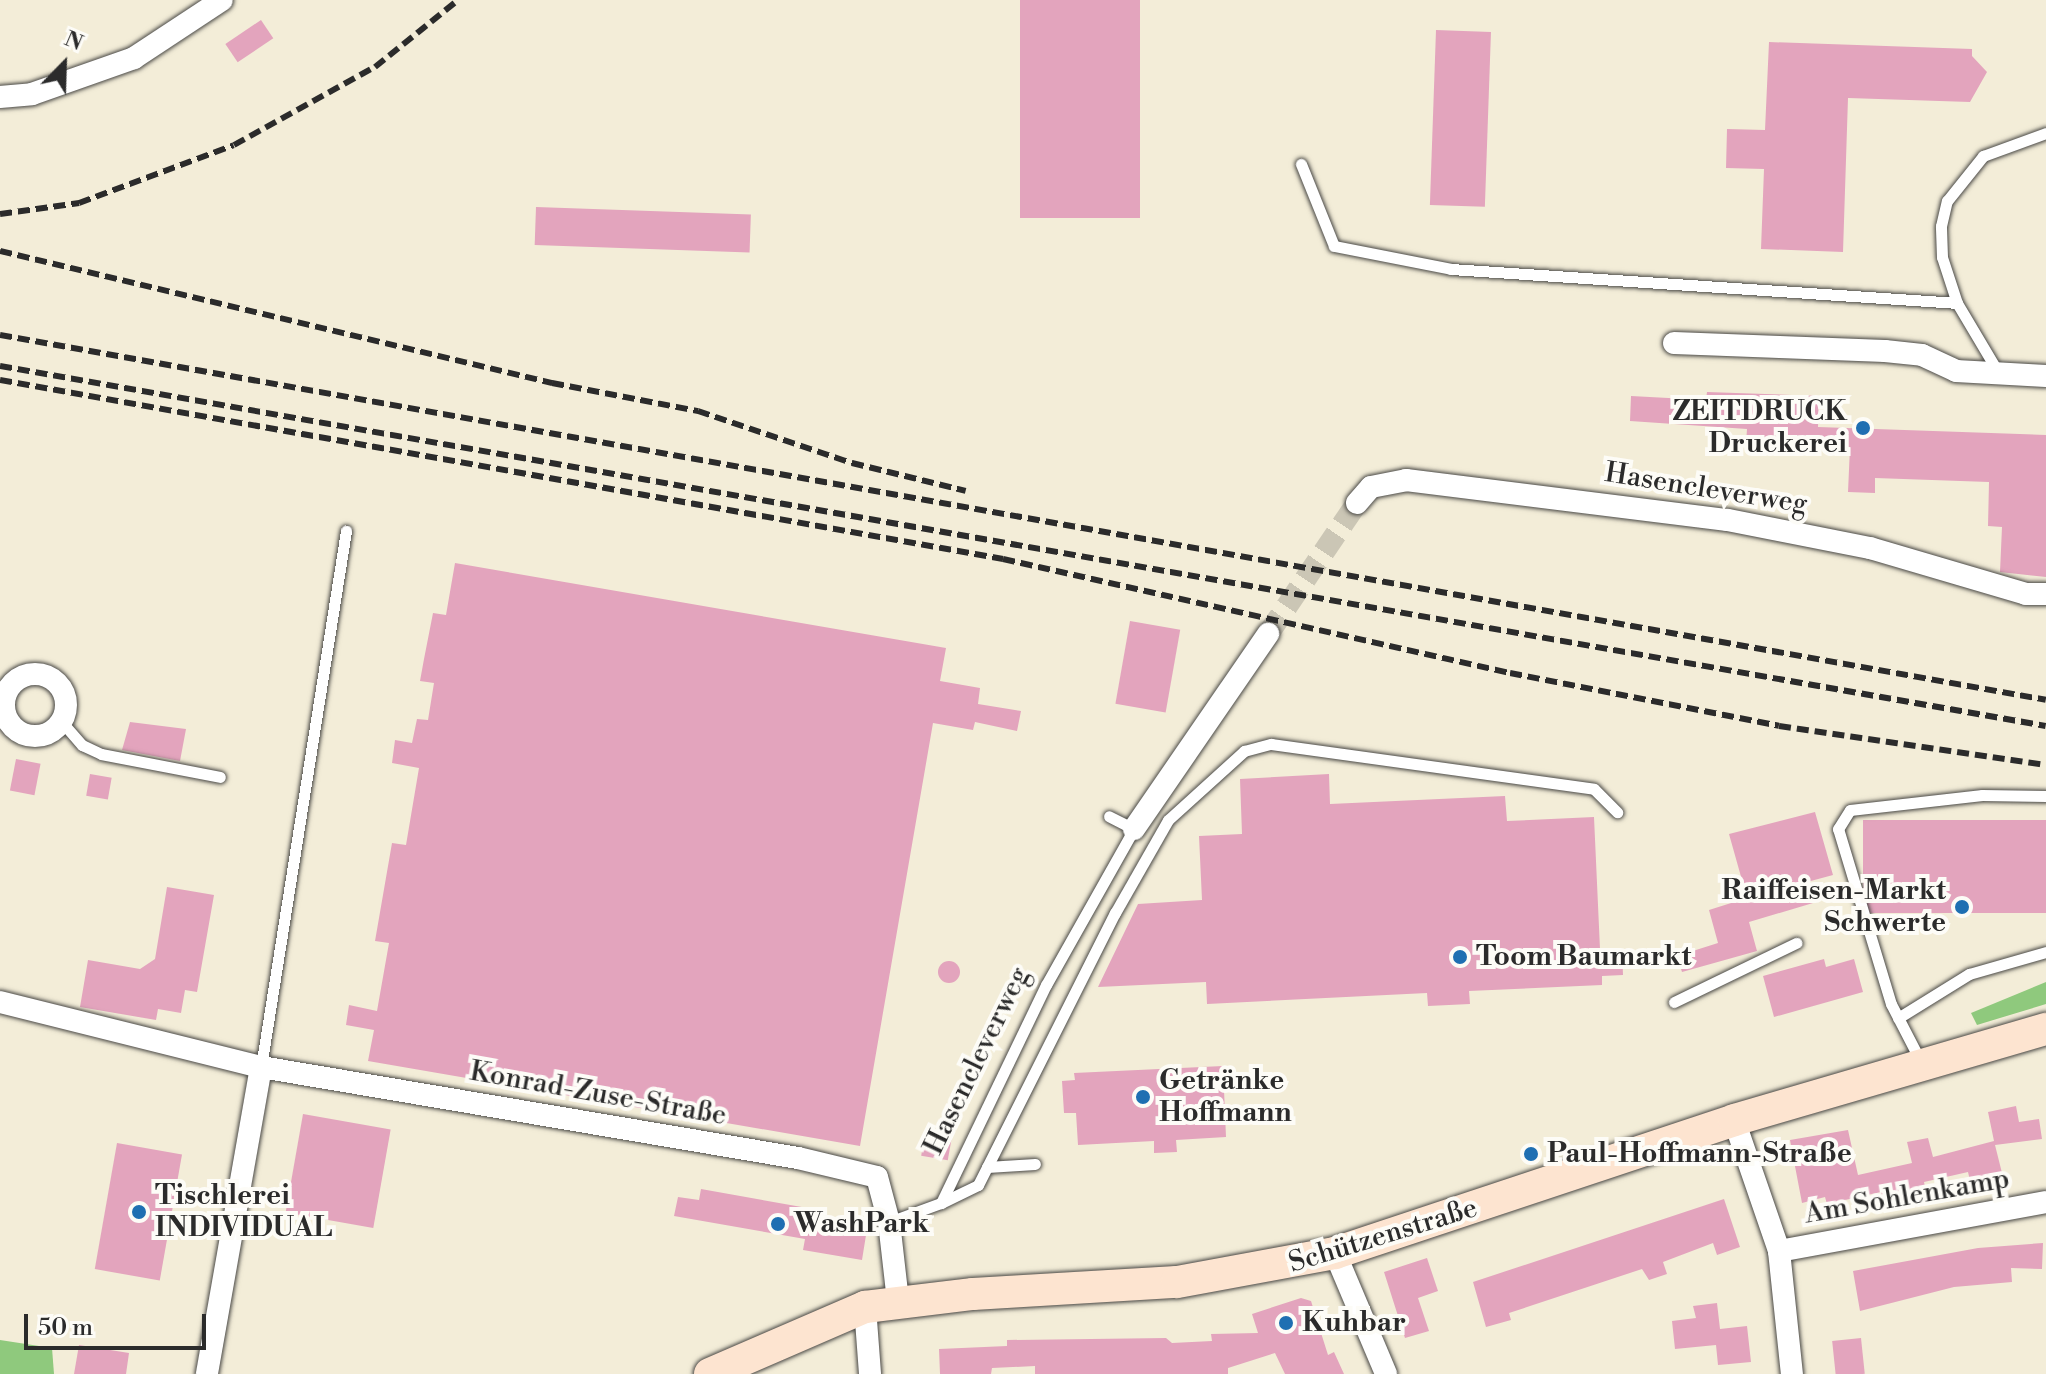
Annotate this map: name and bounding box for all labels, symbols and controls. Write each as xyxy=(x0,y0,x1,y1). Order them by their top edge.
north arrow xyxy=(24,24,104,104)
text: N xyxy=(60,26,87,57)
place label: ZEITDRUCK Druckerei xyxy=(1673,395,1847,461)
marker: ZEITDRUCK Druckerei xyxy=(1854,419,1872,437)
street label: Hasencleverweg xyxy=(1602,456,1810,522)
place label: Raiffeisen-Markt Schwerte xyxy=(1721,874,1946,940)
marker: Raiffeisen-Markt Schwerte xyxy=(1953,898,1971,916)
place label: Toom Baumarkt xyxy=(1476,940,1691,974)
marker: Toom Baumarkt xyxy=(1451,948,1469,966)
street label: Hasencleverweg xyxy=(917,962,1037,1160)
street label: Konrad-Zuse-Straße xyxy=(467,1055,729,1133)
place label: Getränke Hoffmann xyxy=(1159,1064,1292,1130)
marker: Getränke Hoffmann xyxy=(1134,1088,1152,1106)
place label: Paul-Hoffmann-Straße xyxy=(1547,1137,1852,1171)
marker: Paul-Hoffmann-Straße xyxy=(1522,1145,1540,1163)
street label: Am Sohlenkamp xyxy=(1802,1162,2012,1232)
place label: Tischlerei INDIVIDUAL xyxy=(155,1179,332,1245)
street label: Schützenstraße xyxy=(1285,1191,1481,1281)
marker: Tischlerei INDIVIDUAL xyxy=(130,1203,148,1221)
place label: WashPark xyxy=(794,1207,929,1241)
marker: WashPark xyxy=(769,1215,787,1233)
scale bar xyxy=(28,1298,210,1348)
place label: Kuhbar xyxy=(1302,1306,1406,1340)
text: 50 m xyxy=(38,1313,93,1343)
marker: Kuhbar xyxy=(1277,1314,1295,1332)

